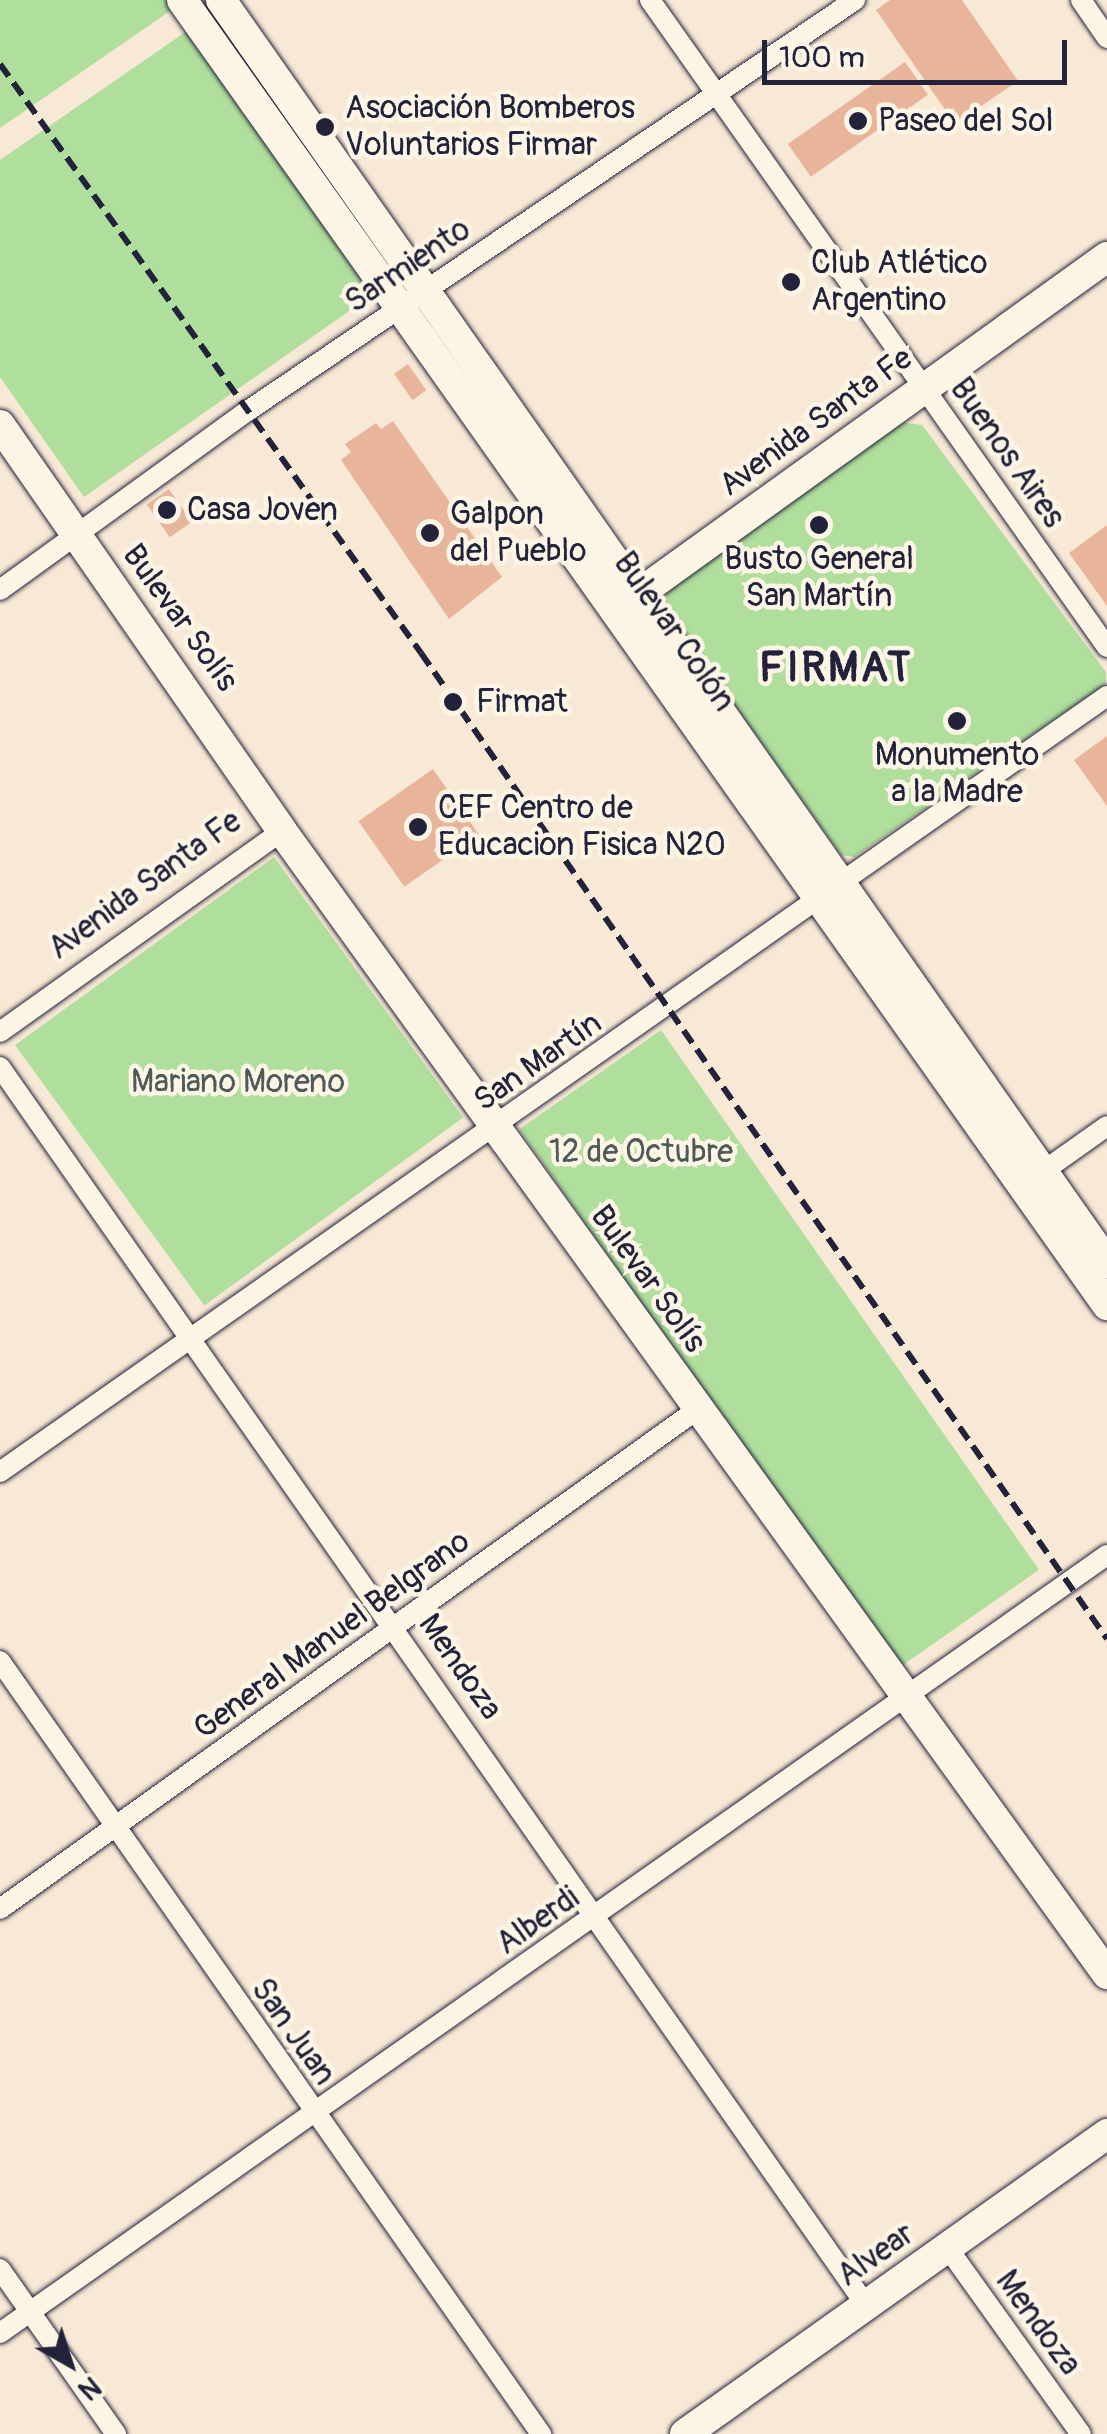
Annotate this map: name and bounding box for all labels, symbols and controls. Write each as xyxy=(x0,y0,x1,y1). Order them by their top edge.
scale bar xyxy=(767,20,1072,82)
text: 100 m xyxy=(779,39,865,76)
place label: Asociación Bomberos Voluntarios Firmar xyxy=(345,90,635,165)
place label: Paseo del Sol xyxy=(878,102,1053,140)
marker: Paseo del Sol xyxy=(847,110,869,132)
marker: Asociación Bomberos Voluntarios Firmar xyxy=(314,116,336,138)
street label: Sarmiento xyxy=(338,210,478,322)
place label: Club Atlético Argentino xyxy=(811,245,987,320)
marker: Club Atlético Argentino xyxy=(780,271,802,293)
street label: Avenida Santa Fe xyxy=(712,339,920,505)
street label: Buenos Aires xyxy=(941,371,1073,535)
place label: Casa Joven xyxy=(187,491,338,529)
place label: Galpon del Pueblo xyxy=(450,496,586,571)
marker: Casa Joven xyxy=(156,499,178,521)
marker: Busto General San Martín xyxy=(808,514,830,536)
marker: Galpon del Pueblo xyxy=(419,522,441,544)
street label: Bulevar Solís xyxy=(114,537,246,699)
place label: Busto General San Martín xyxy=(724,541,914,616)
street label: Bulevar Colón xyxy=(605,545,743,719)
district label: FIRMAT xyxy=(759,643,913,693)
place label: Firmat xyxy=(476,683,568,721)
marker: Firmat xyxy=(440,689,466,715)
marker: Monumento a la Madre xyxy=(946,710,968,732)
place label: Monumento a la Madre xyxy=(875,737,1039,812)
place label: CEF Centro de Educacion Fisica N20 xyxy=(438,790,726,865)
street label: Avenida Santa Fe xyxy=(41,802,249,968)
marker: CEF Centro de Educacion Fisica N20 xyxy=(407,816,429,838)
street label: San Martín xyxy=(467,1004,609,1120)
park label: Mariano Moreno xyxy=(131,1063,345,1101)
park label: 12 de Octubre xyxy=(549,1133,733,1171)
street label: Bulevar Solís xyxy=(582,1198,714,1360)
street label: General Manuel Belgrano xyxy=(187,1522,477,1748)
street label: Mendoza xyxy=(410,1607,510,1727)
street label: Alberdi xyxy=(489,1879,587,1963)
street label: San Juan xyxy=(243,1971,343,2093)
street label: Alvear xyxy=(830,2215,922,2295)
street label: Mendoza xyxy=(987,2263,1089,2383)
north arrow xyxy=(20,2314,120,2414)
text: N xyxy=(71,2368,108,2407)

